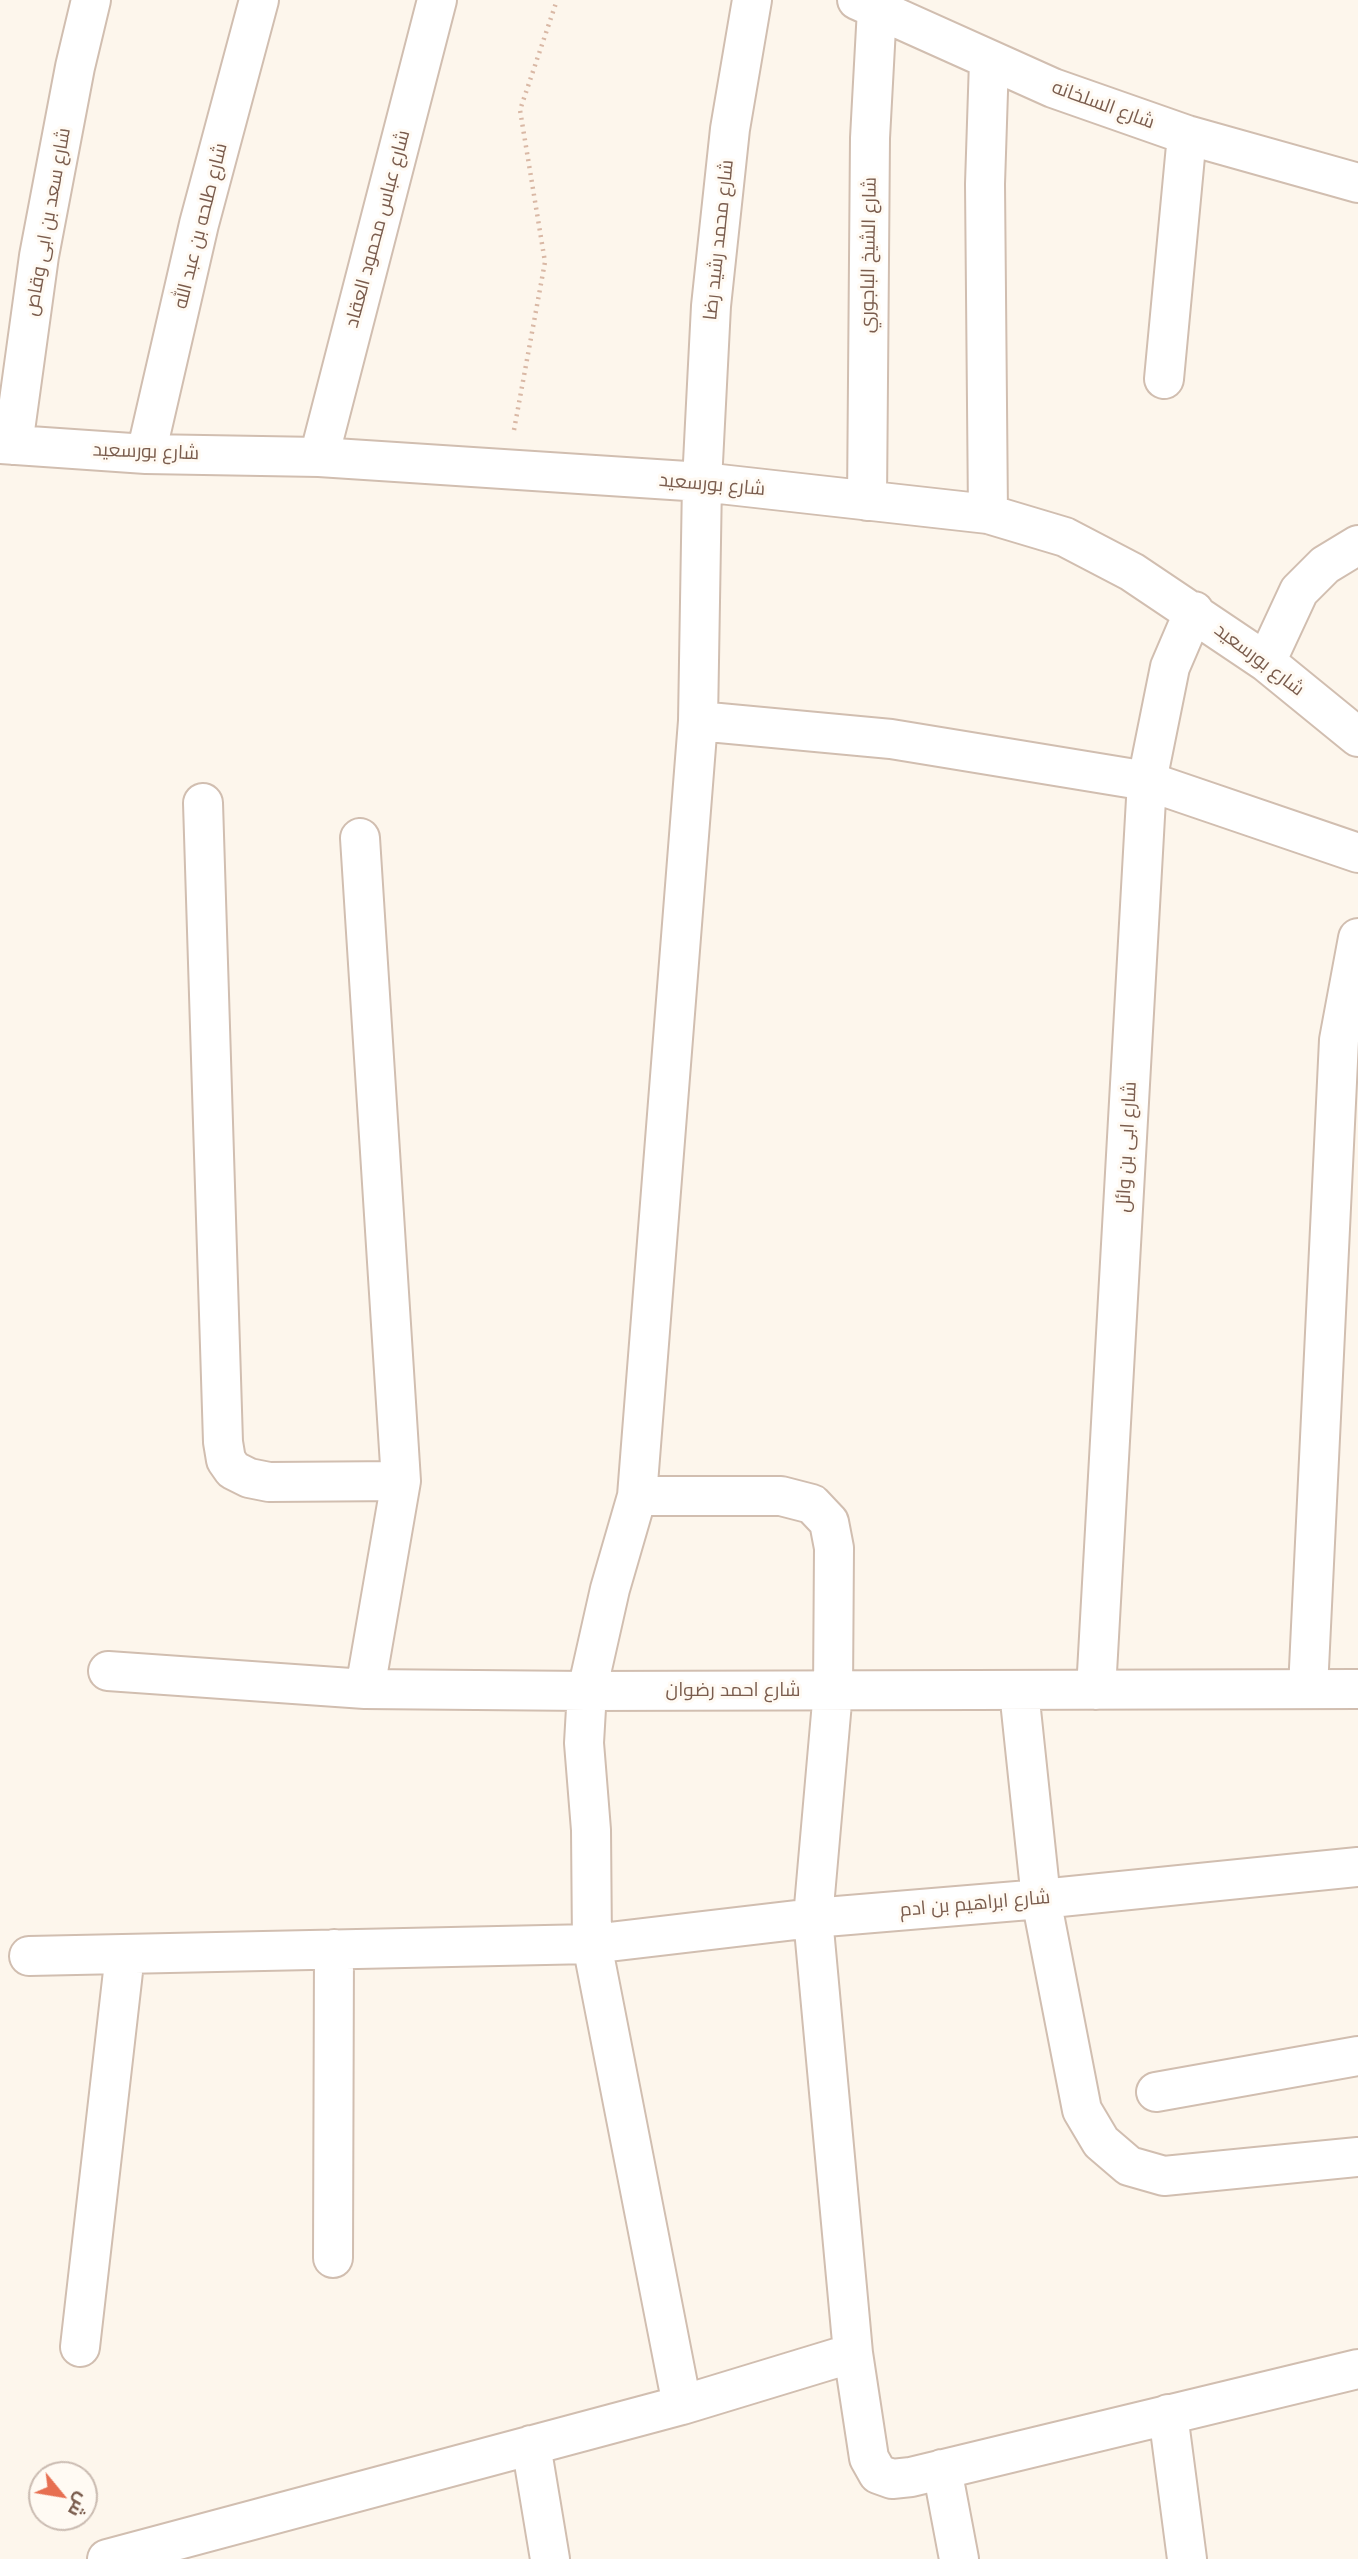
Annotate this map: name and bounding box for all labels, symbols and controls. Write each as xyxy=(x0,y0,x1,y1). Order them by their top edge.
street label: شارع السلخانه xyxy=(1049,76,1157,134)
street label: شارع سعد بن ابى وقاص xyxy=(20,126,76,318)
street label: شارع عباس محمود العقاد xyxy=(341,128,415,330)
street label: شارع طلحه بن عبد الله xyxy=(169,141,233,311)
street label: شارع محمد رشيد رضا xyxy=(699,159,739,321)
street label: شارع الشيخ الباجوري xyxy=(856,177,882,333)
street label: شارع بورسعيد xyxy=(92,439,200,465)
street label: شارع بورسعيد xyxy=(658,469,766,501)
street label: شارع بورسعيد xyxy=(1210,619,1308,701)
street label: شارع ابى بن وائل xyxy=(1112,1081,1142,1213)
street label: شارع احمد رضوان xyxy=(666,1680,800,1702)
street label: شارع ابراهيم بن ادم xyxy=(899,1886,1051,1922)
north arrow xyxy=(28,2461,98,2531)
text: ش xyxy=(63,2489,96,2522)

